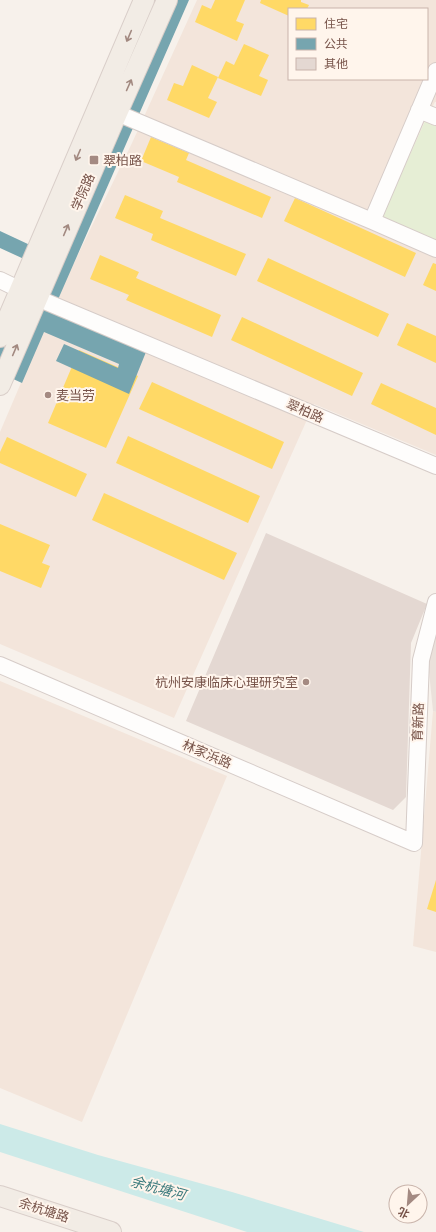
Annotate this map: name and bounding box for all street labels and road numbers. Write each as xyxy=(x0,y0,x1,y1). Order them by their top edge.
street label: 学院路 xyxy=(68,171,98,213)
street label: 翠柏路 xyxy=(284,396,326,426)
street label: 育新路 xyxy=(410,702,426,742)
street label: 林家浜路 xyxy=(180,737,234,771)
street label: 余杭塘路 xyxy=(17,1195,71,1225)

